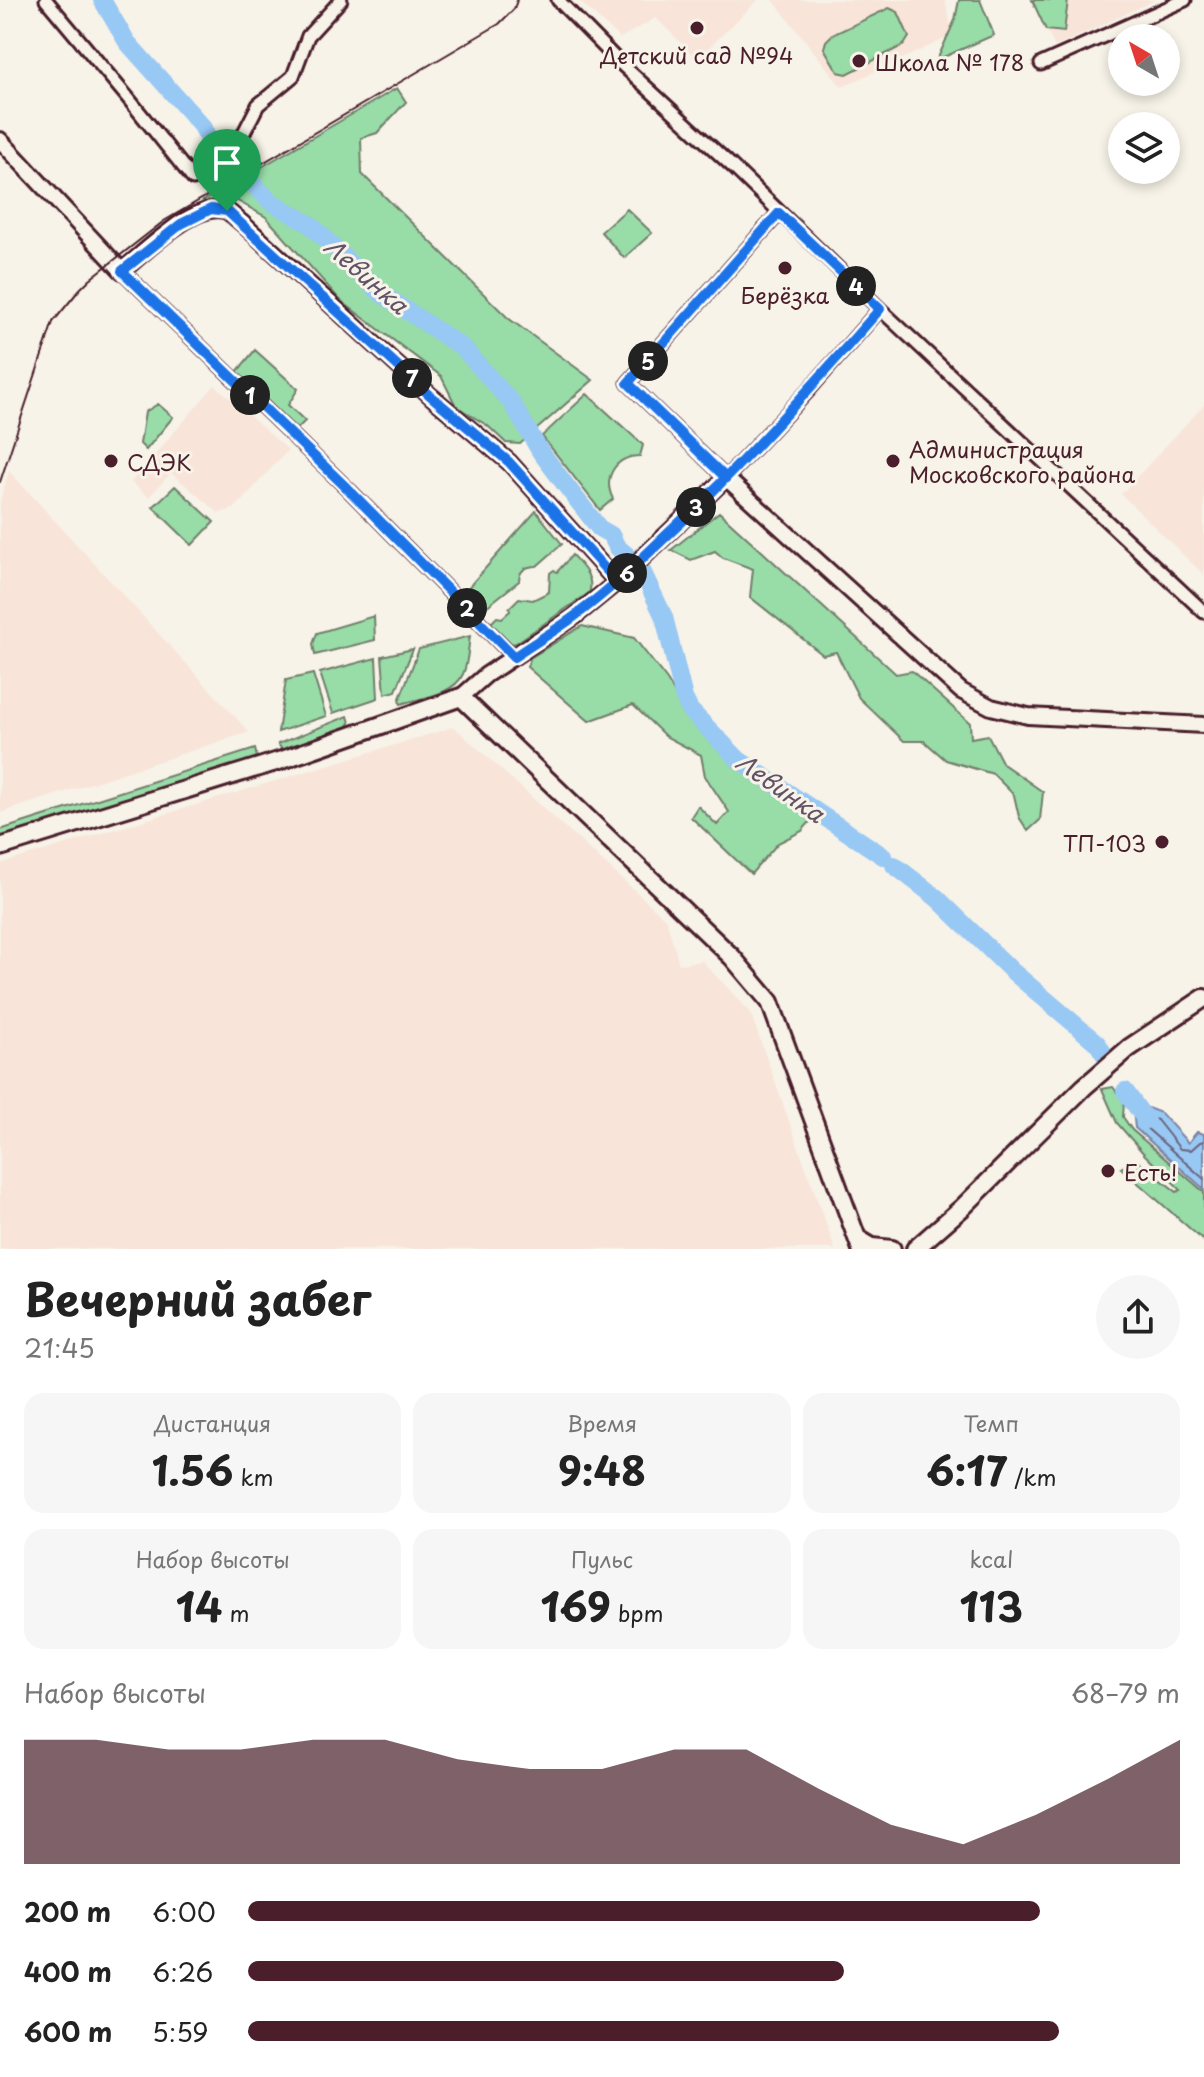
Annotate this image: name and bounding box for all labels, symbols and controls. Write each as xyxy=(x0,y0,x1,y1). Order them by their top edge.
marker: Детский сад №94 xyxy=(688,19,706,37)
north arrow xyxy=(1108,24,1180,96)
map controls xyxy=(1108,24,1180,184)
place label: Детский сад №94 xyxy=(600,38,794,71)
place label: Школа № 178 xyxy=(875,45,1025,78)
marker: Школа № 178 xyxy=(850,52,868,70)
button: layers xyxy=(1108,112,1180,184)
pin xyxy=(193,129,261,211)
icon: arrive xyxy=(205,141,249,185)
water label: Левинка xyxy=(317,228,418,322)
marker: Берёзка xyxy=(776,259,794,277)
pin: 4 xyxy=(836,266,876,306)
text: 4 xyxy=(849,269,863,302)
place label: Берёзка xyxy=(741,278,829,311)
pin: 5 xyxy=(628,341,668,381)
text: 5 xyxy=(641,344,655,377)
pin: 7 xyxy=(392,358,432,398)
text: 7 xyxy=(406,361,418,394)
pin: 1 xyxy=(230,375,270,415)
text: 1 xyxy=(245,378,255,411)
place label: Администрация Московского района xyxy=(909,432,1135,490)
place label: СДЭК xyxy=(127,445,192,478)
marker: СДЭК xyxy=(102,452,120,470)
marker: Администрация Московского района xyxy=(884,452,902,470)
pin: 3 xyxy=(676,487,716,527)
text: 3 xyxy=(689,490,703,523)
pin: 6 xyxy=(607,553,647,593)
text: 6 xyxy=(619,556,635,589)
pin: 2 xyxy=(447,588,487,628)
text: 2 xyxy=(459,591,475,624)
water label: Левинка xyxy=(729,743,834,831)
place label: ТП-103 xyxy=(1063,826,1146,859)
marker: ТП-103 xyxy=(1153,833,1171,851)
place label: Есть! xyxy=(1124,1155,1177,1188)
marker: Есть! xyxy=(1099,1162,1117,1180)
text: Вечерний забег xyxy=(24,1265,371,1331)
button: share xyxy=(1096,1275,1180,1359)
text: 21:45 xyxy=(24,1328,95,1367)
text: Дистанция xyxy=(154,1406,271,1439)
text: Время xyxy=(567,1406,637,1439)
text: Темп xyxy=(964,1406,1019,1439)
text: 1.56 xyxy=(152,1439,233,1500)
text: 9:48 xyxy=(558,1439,646,1500)
text: 6:17 xyxy=(926,1439,1007,1500)
text: km xyxy=(233,1460,274,1493)
text: /km xyxy=(1007,1460,1056,1493)
text: Набор высоты xyxy=(136,1542,290,1575)
text: Пульс xyxy=(571,1542,633,1575)
text: kcal xyxy=(969,1542,1013,1575)
text: 14 xyxy=(176,1575,222,1636)
text: 169 xyxy=(540,1575,611,1636)
text: 113 xyxy=(960,1575,1023,1636)
text: m xyxy=(222,1596,250,1629)
text: bpm xyxy=(611,1596,664,1629)
text: Набор высоты xyxy=(24,1673,206,1712)
text: 68–79 m xyxy=(1071,1673,1180,1712)
text: 200 m xyxy=(24,1892,111,1931)
text: 6:00 xyxy=(152,1892,216,1931)
text: 400 m xyxy=(24,1952,112,1991)
text: 6:26 xyxy=(152,1952,213,1991)
text: 600 m xyxy=(24,2012,112,2051)
text: 5:59 xyxy=(152,2012,209,2051)

